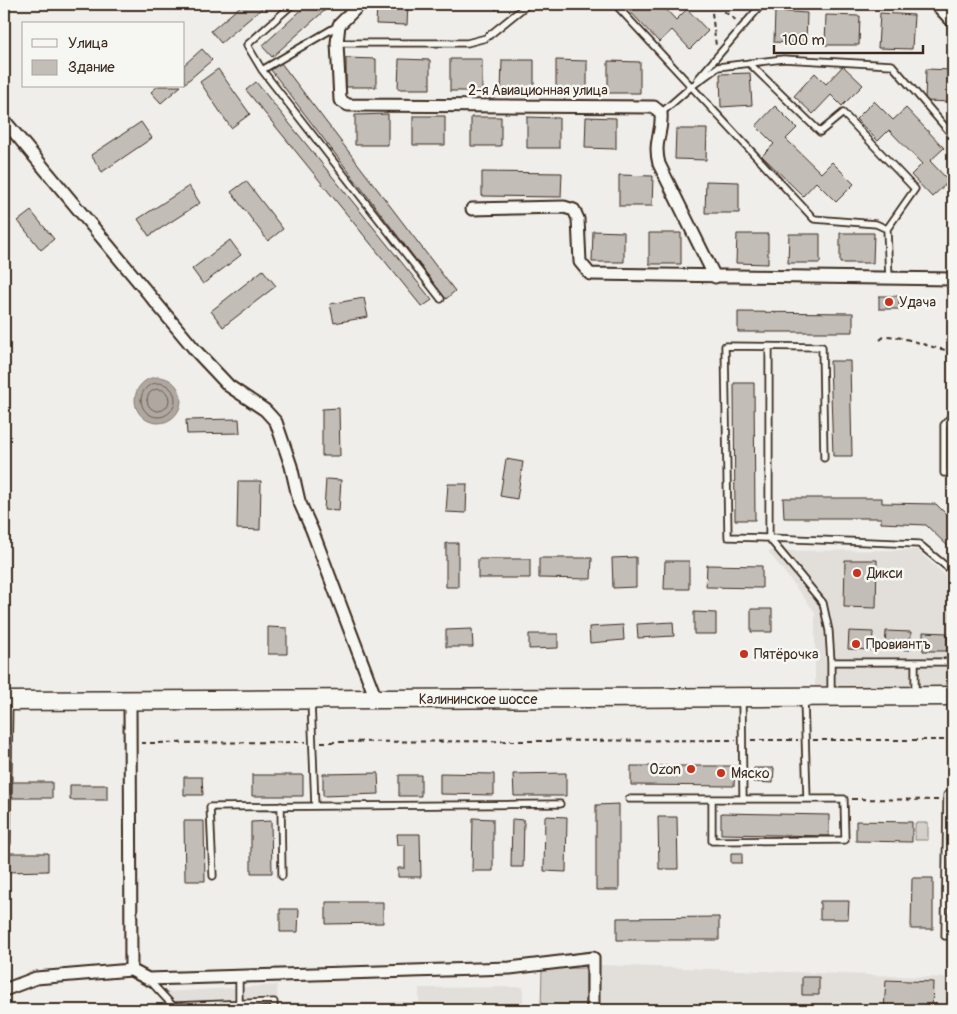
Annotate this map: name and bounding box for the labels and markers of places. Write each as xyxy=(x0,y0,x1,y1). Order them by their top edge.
place label: Удача xyxy=(899,294,936,311)
marker: Удача xyxy=(883,296,895,308)
place label: Дикси xyxy=(866,565,902,582)
marker: Дикси xyxy=(851,567,863,579)
place label: Провиантъ xyxy=(866,636,931,653)
marker: Провиантъ xyxy=(850,638,862,650)
place label: Пятёрочка xyxy=(754,646,818,663)
marker: Пятёрочка xyxy=(738,648,750,660)
place label: Ozon xyxy=(650,761,681,778)
marker: Ozon xyxy=(685,763,697,775)
place label: Мяско xyxy=(731,765,770,782)
marker: Мяско xyxy=(715,767,727,779)

